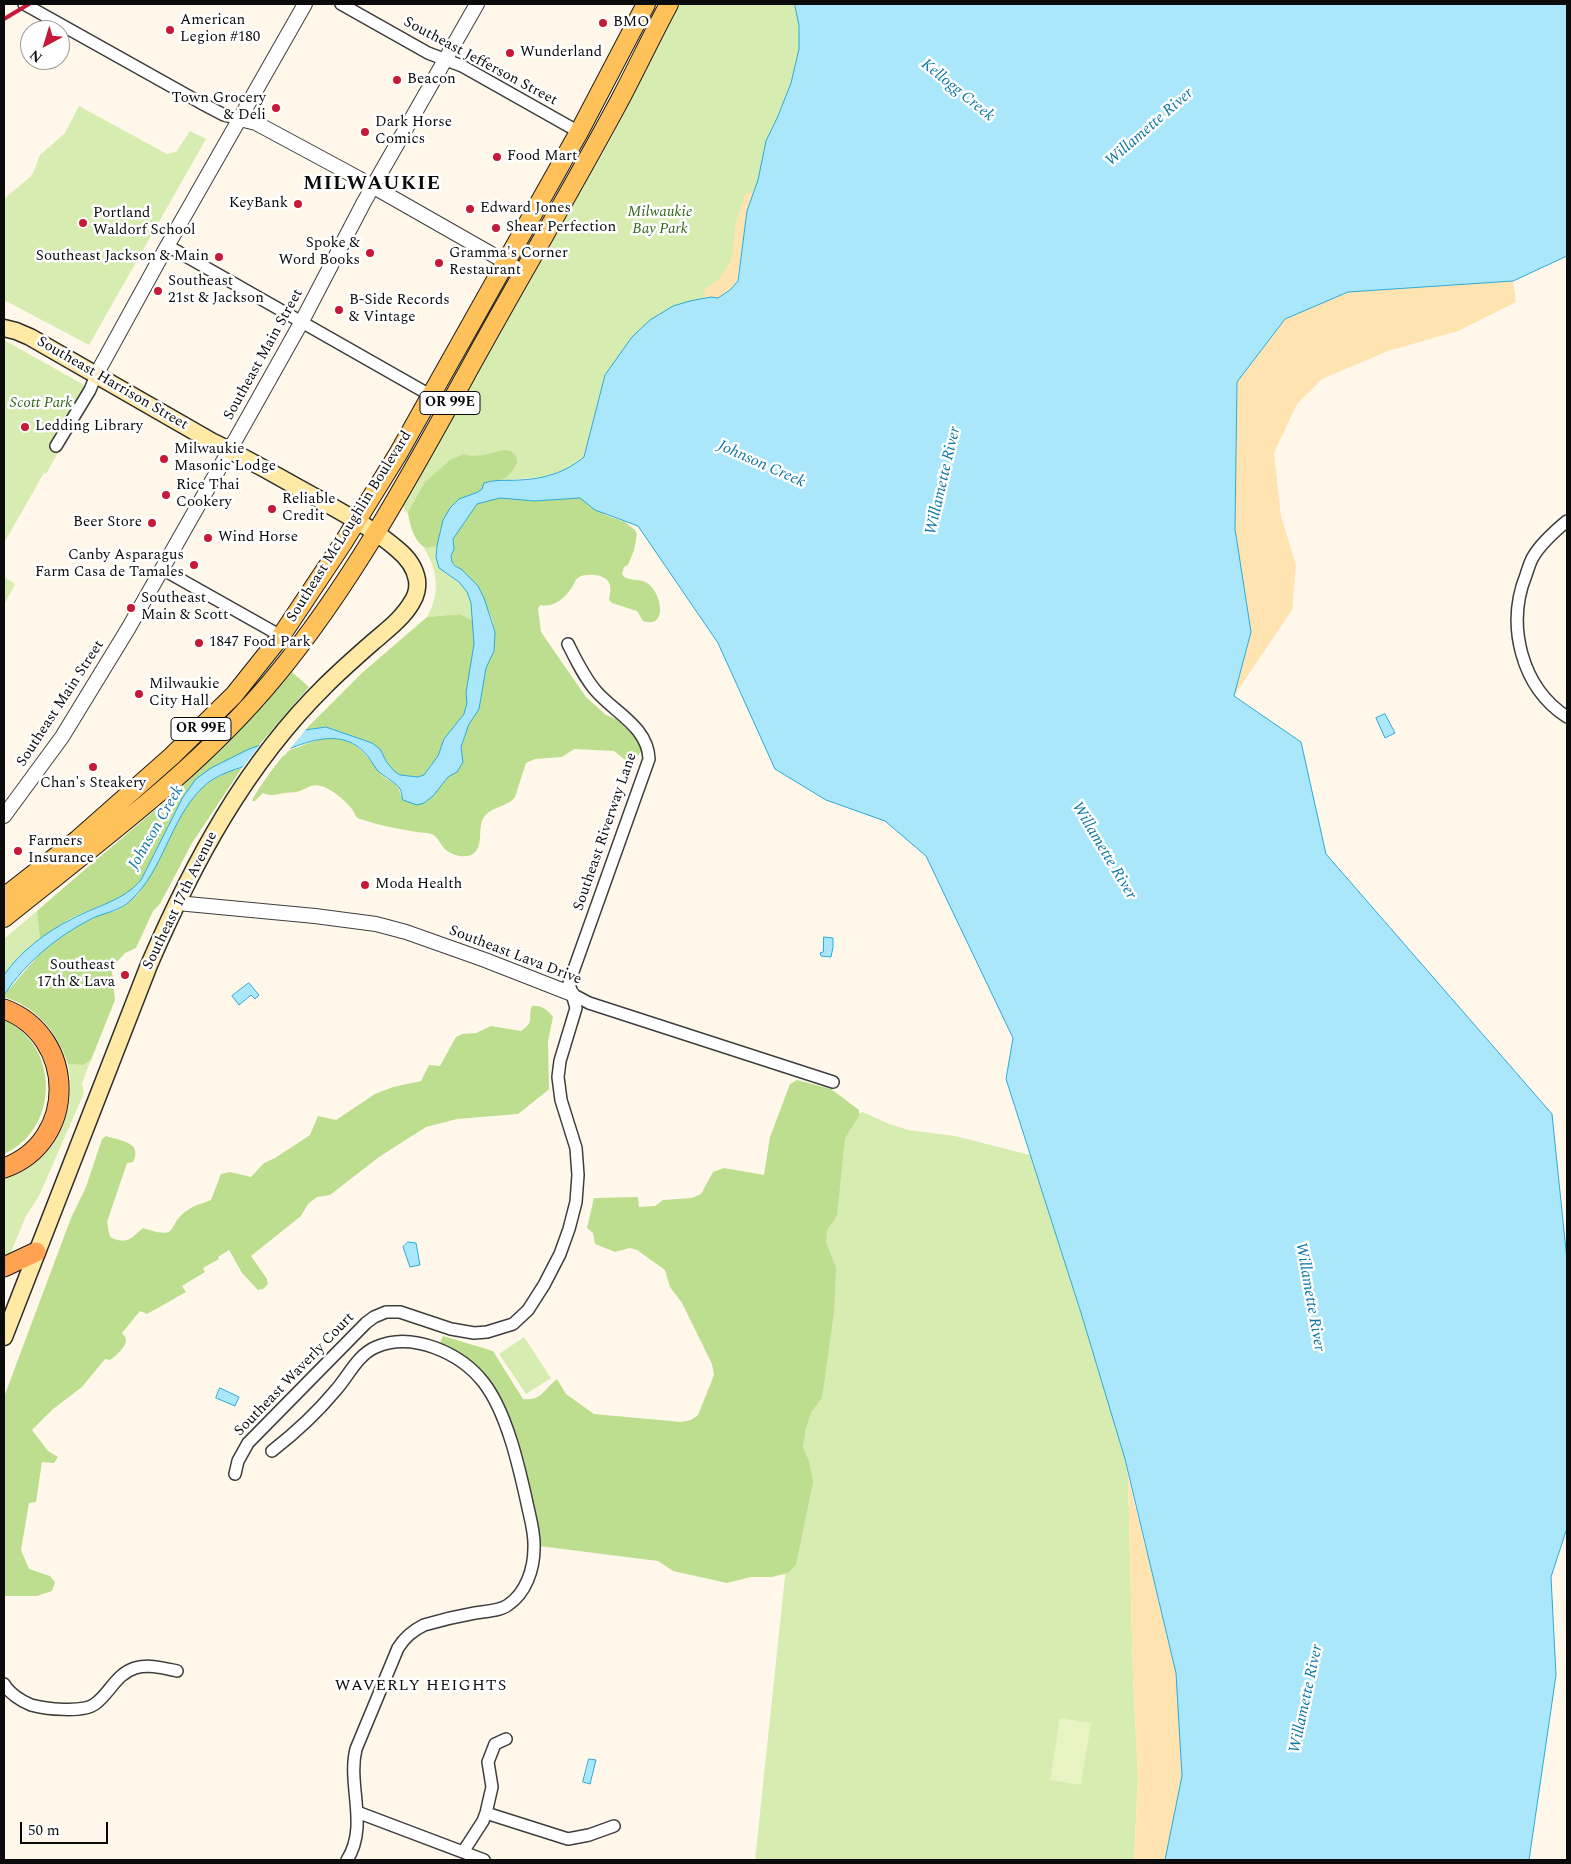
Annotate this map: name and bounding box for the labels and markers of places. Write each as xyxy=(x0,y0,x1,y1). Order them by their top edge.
place label: American Legion #180 xyxy=(180,12,260,47)
place label: BMO xyxy=(613,14,649,32)
marker: BMO xyxy=(597,17,609,29)
marker: American Legion #180 xyxy=(164,24,176,36)
place label: Wunderland xyxy=(520,44,602,62)
marker: Wunderland xyxy=(504,47,516,59)
place label: Beacon xyxy=(407,71,456,89)
marker: Beacon xyxy=(391,74,403,86)
place label: Town Grocery & Deli xyxy=(172,90,266,125)
marker: Town Grocery & Deli xyxy=(270,102,282,114)
place label: Dark Horse Comics xyxy=(375,114,452,149)
marker: Dark Horse Comics xyxy=(359,126,371,138)
place label: Food Mart xyxy=(507,148,577,166)
marker: Food Mart xyxy=(491,151,503,163)
place label: KeyBank xyxy=(229,195,288,213)
marker: KeyBank xyxy=(292,198,304,210)
place label: Edward Jones xyxy=(480,200,571,218)
marker: Edward Jones xyxy=(464,203,476,215)
place label: Portland Waldorf School xyxy=(93,205,195,240)
marker: Portland Waldorf School xyxy=(77,217,89,229)
place label: Shear Perfection xyxy=(506,219,616,237)
marker: Shear Perfection xyxy=(490,222,502,234)
place label: Spoke & Word Books xyxy=(279,235,360,270)
place label: Gramma's Corner Restaurant xyxy=(449,245,568,280)
marker: Spoke & Word Books xyxy=(364,247,376,259)
place label: Southeast Jackson & Main xyxy=(36,248,209,266)
marker: Southeast Jackson & Main xyxy=(213,251,225,263)
marker: Gramma's Corner Restaurant xyxy=(433,257,445,269)
place label: Southeast 21st & Jackson xyxy=(168,273,264,308)
marker: Southeast 21st & Jackson xyxy=(152,285,164,297)
place label: B-Side Records & Vintage xyxy=(349,292,450,327)
marker: B-Side Records & Vintage xyxy=(333,304,345,316)
place label: Ledding Library xyxy=(35,418,143,436)
marker: Ledding Library xyxy=(19,421,31,433)
place label: Milwaukie Masonic Lodge xyxy=(174,441,276,476)
marker: Milwaukie Masonic Lodge xyxy=(158,453,170,465)
place label: Rice Thai Cookery xyxy=(176,477,240,512)
marker: Rice Thai Cookery xyxy=(160,489,172,501)
place label: Reliable Credit xyxy=(282,491,336,526)
marker: Reliable Credit xyxy=(266,503,278,515)
place label: Beer Store xyxy=(73,514,142,532)
marker: Beer Store xyxy=(146,517,158,529)
place label: Wind Horse xyxy=(218,529,298,547)
marker: Wind Horse xyxy=(202,532,214,544)
place label: Canby Asparagus Farm Casa de Tamales xyxy=(35,547,184,582)
marker: Canby Asparagus Farm Casa de Tamales xyxy=(188,559,200,571)
place label: Southeast Main & Scott xyxy=(141,590,228,625)
marker: Southeast Main & Scott xyxy=(125,602,137,614)
place label: 1847 Food Park xyxy=(209,634,311,652)
marker: 1847 Food Park xyxy=(193,637,205,649)
place label: Milwaukie City Hall xyxy=(149,676,220,711)
marker: Milwaukie City Hall xyxy=(133,688,145,700)
marker: Chan's Steakery xyxy=(87,761,99,773)
place label: Chan's Steakery xyxy=(40,775,146,793)
place label: Farmers Insurance xyxy=(28,833,94,868)
marker: Farmers Insurance xyxy=(12,845,24,857)
place label: Moda Health xyxy=(375,876,462,894)
marker: Moda Health xyxy=(359,879,371,891)
place label: Southeast 17th & Lava xyxy=(37,957,115,992)
marker: Southeast 17th & Lava xyxy=(119,969,131,981)

